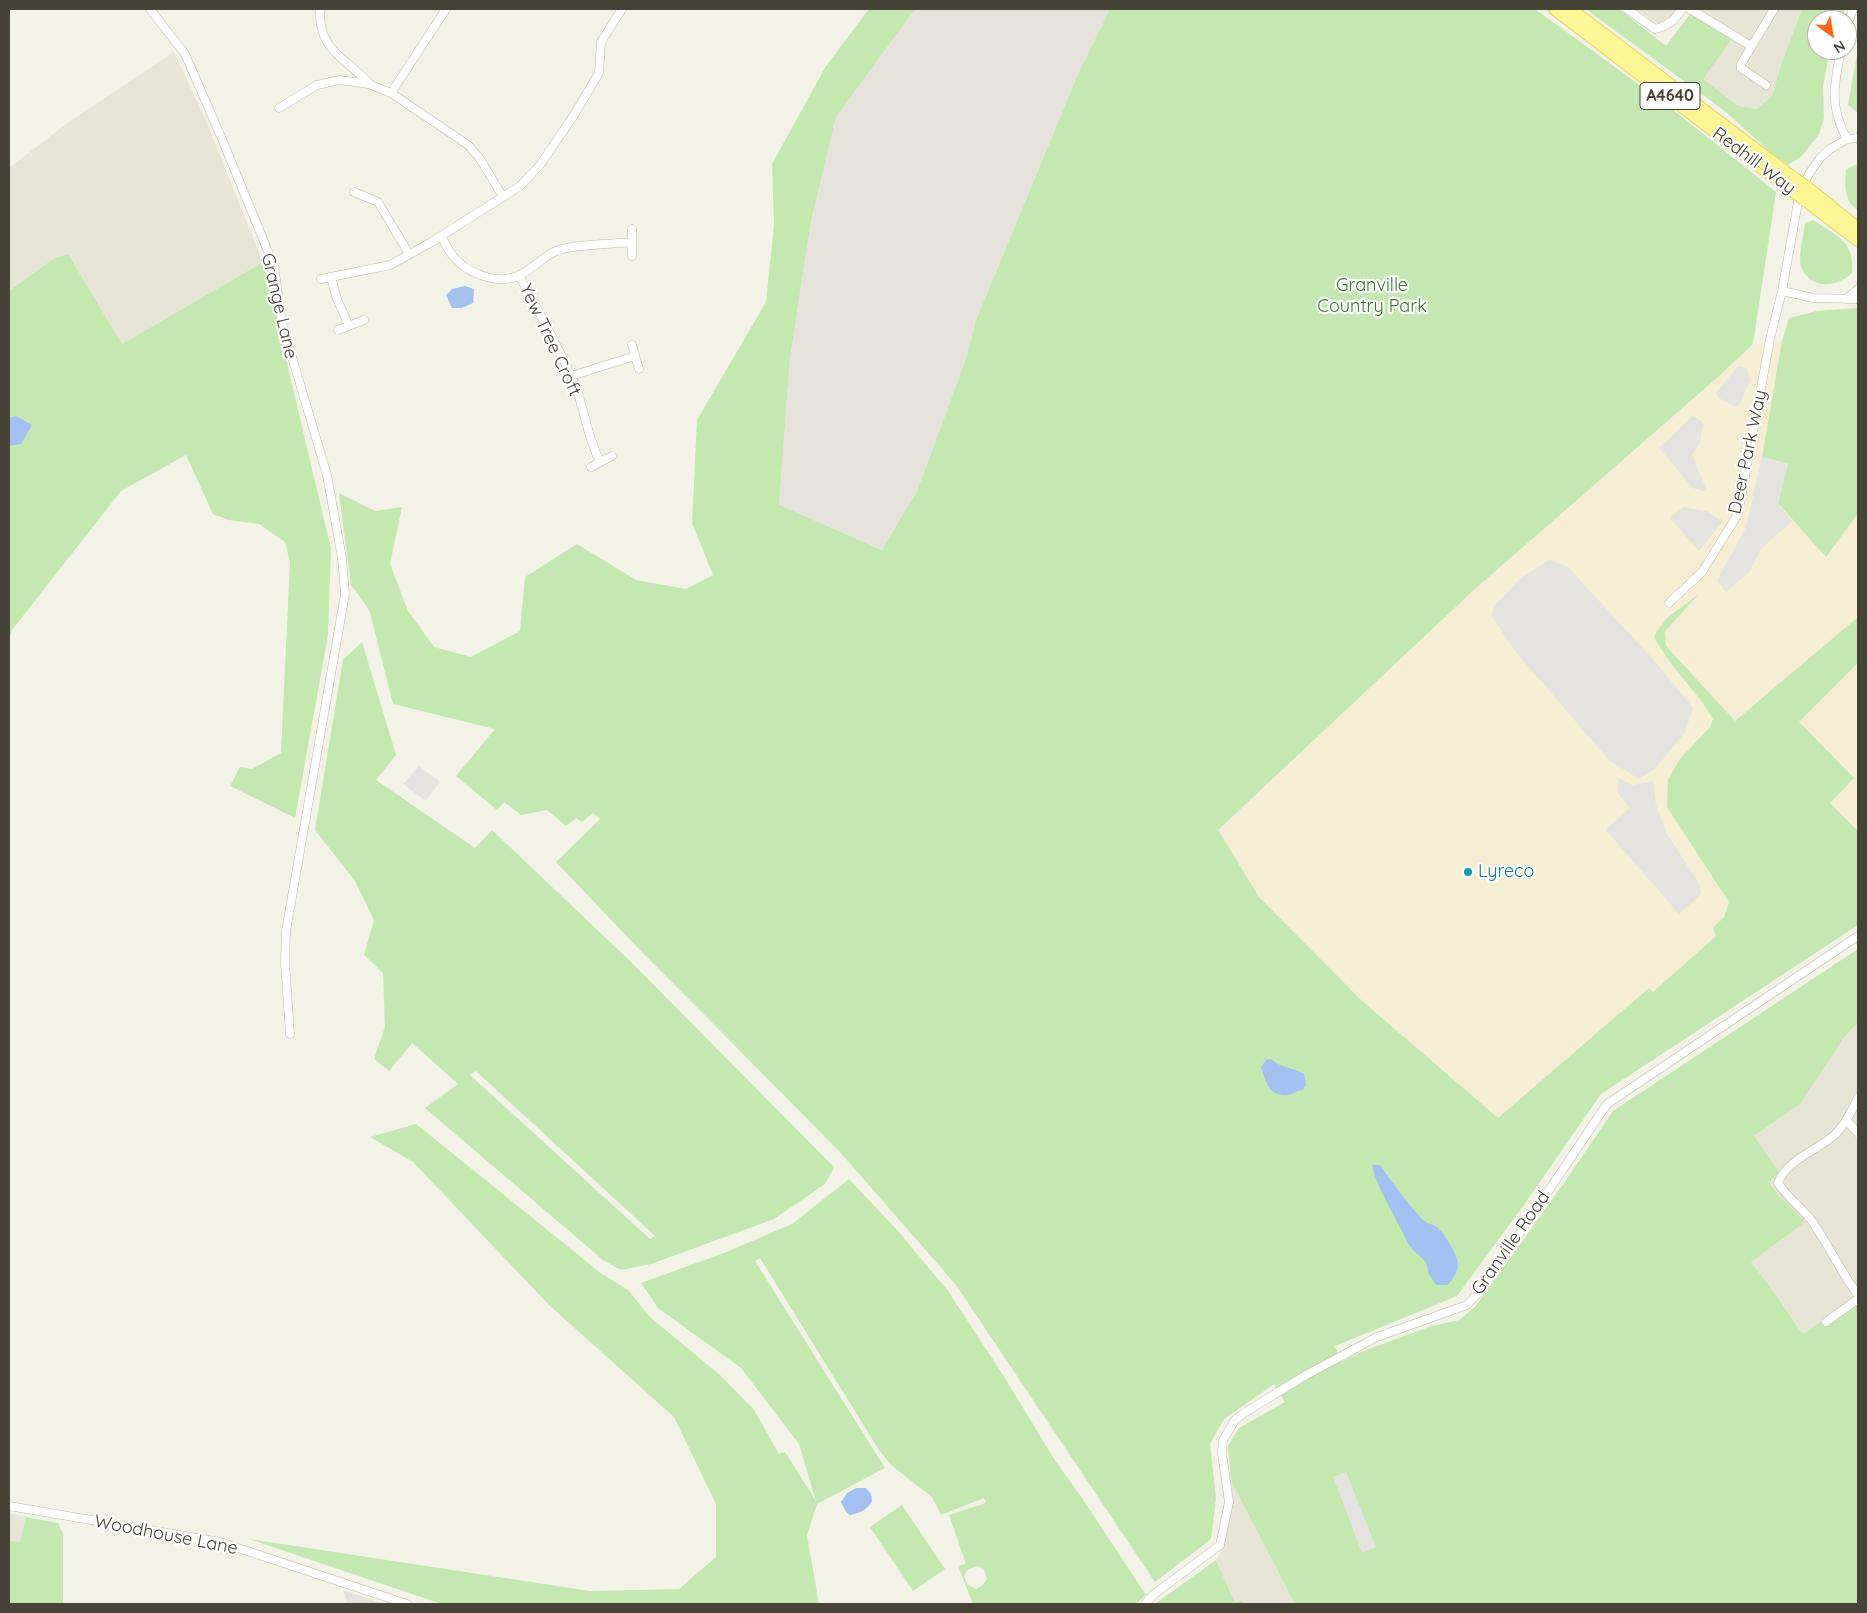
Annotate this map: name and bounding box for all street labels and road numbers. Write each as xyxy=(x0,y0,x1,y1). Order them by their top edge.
road number: A4640 xyxy=(1640,82,1700,110)
street label: Redhill Way xyxy=(1708,123,1800,199)
street label: Grange Lane xyxy=(256,251,302,361)
street label: Yew Tree Croft xyxy=(515,280,585,400)
street label: Deer Park Way xyxy=(1724,388,1772,516)
street label: Granville Road xyxy=(1467,1187,1555,1299)
street label: Woodhouse Lane xyxy=(92,1510,240,1560)

